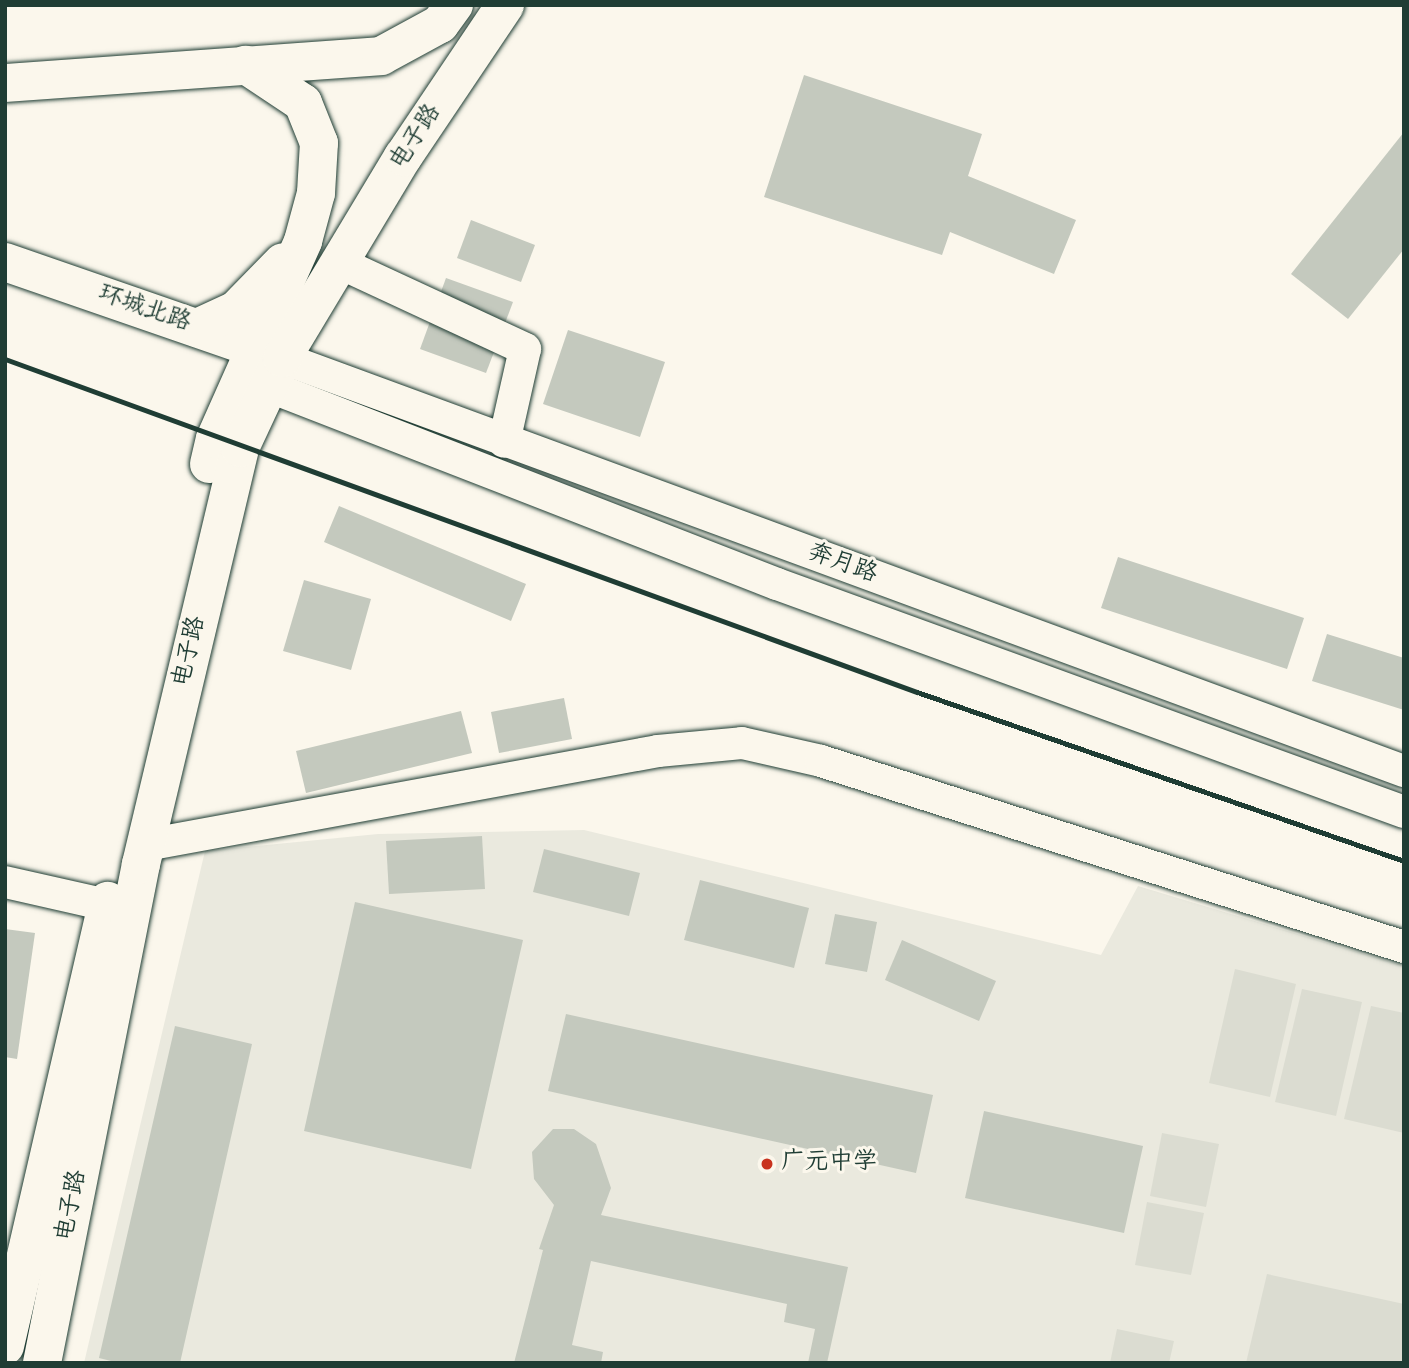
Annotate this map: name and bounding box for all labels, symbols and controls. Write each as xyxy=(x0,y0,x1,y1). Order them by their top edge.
street label: 电子路 xyxy=(385,100,449,176)
street label: 环城北路 xyxy=(94,281,194,339)
street label: 奔月路 xyxy=(803,539,881,591)
street label: 电子路 xyxy=(169,614,213,690)
place label: 广元中学 xyxy=(781,1150,877,1178)
marker: 广元中学 xyxy=(759,1156,775,1172)
street label: 电子路 xyxy=(52,1168,94,1244)

